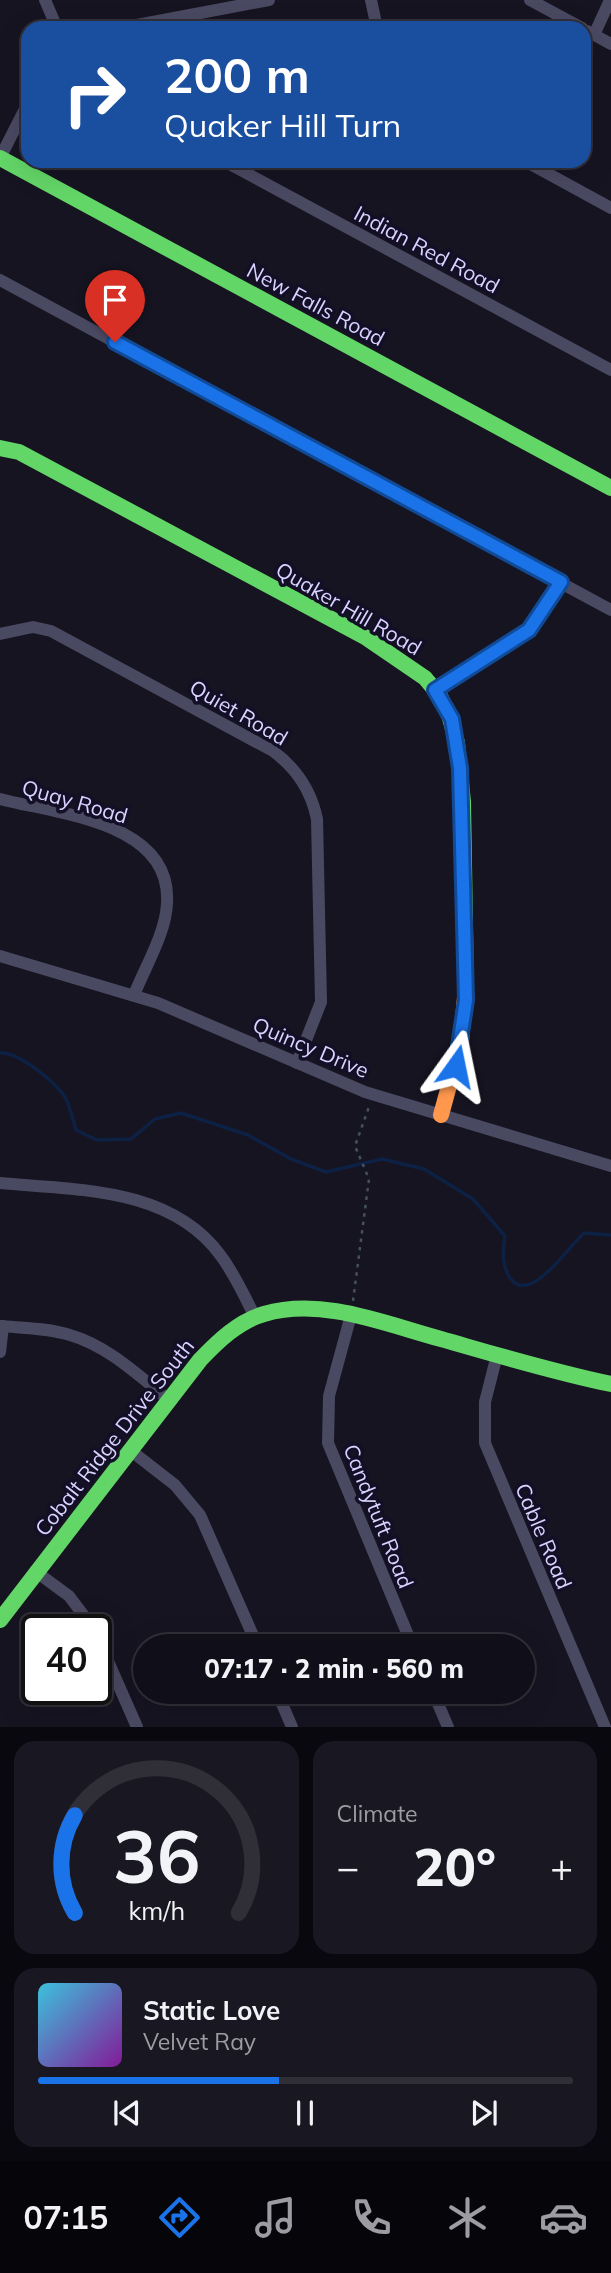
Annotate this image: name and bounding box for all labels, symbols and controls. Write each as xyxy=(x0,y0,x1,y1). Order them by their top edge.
text: 200 m xyxy=(164,44,310,105)
icon: right xyxy=(49,49,140,140)
text: Quaker Hill Turn xyxy=(164,105,401,145)
street label: Indian Red Road xyxy=(350,200,504,298)
street label: New Falls Road xyxy=(243,257,389,351)
pin xyxy=(85,270,145,342)
icon: arrive xyxy=(96,281,134,319)
street label: Quaker Hill Road xyxy=(271,556,427,660)
street label: Quiet Road xyxy=(185,673,293,751)
street label: Quay Road xyxy=(19,773,131,829)
street label: Quincy Drive xyxy=(249,1011,373,1083)
position arrow xyxy=(419,1029,493,1103)
street label: Cobalt Ridge Drive South xyxy=(29,1333,199,1541)
street label: Candytuft Road xyxy=(338,1440,420,1592)
street label: Cable Road xyxy=(510,1479,578,1593)
speed limit sign: 40 xyxy=(21,1614,112,1705)
text: 07:17 · 2 min · 560 m xyxy=(204,1652,464,1685)
text: Climate xyxy=(337,1799,418,1828)
text: 36 xyxy=(113,1811,200,1902)
text: 20° xyxy=(414,1834,496,1899)
text: − xyxy=(337,1843,359,1891)
text: + xyxy=(550,1843,573,1891)
text: km/h xyxy=(128,1895,185,1926)
text: Static Love xyxy=(143,1994,280,2027)
text: Velvet Ray xyxy=(143,2027,256,2056)
icon: previous xyxy=(108,2094,146,2132)
icon: pause xyxy=(286,2094,324,2132)
icon: next xyxy=(465,2094,503,2132)
icon: directions xyxy=(155,2193,204,2242)
icon: music xyxy=(251,2193,300,2242)
icon: phone xyxy=(347,2193,396,2242)
icon: climate xyxy=(443,2193,492,2242)
icon: car xyxy=(539,2193,588,2242)
text: 07:15 xyxy=(23,2197,108,2237)

